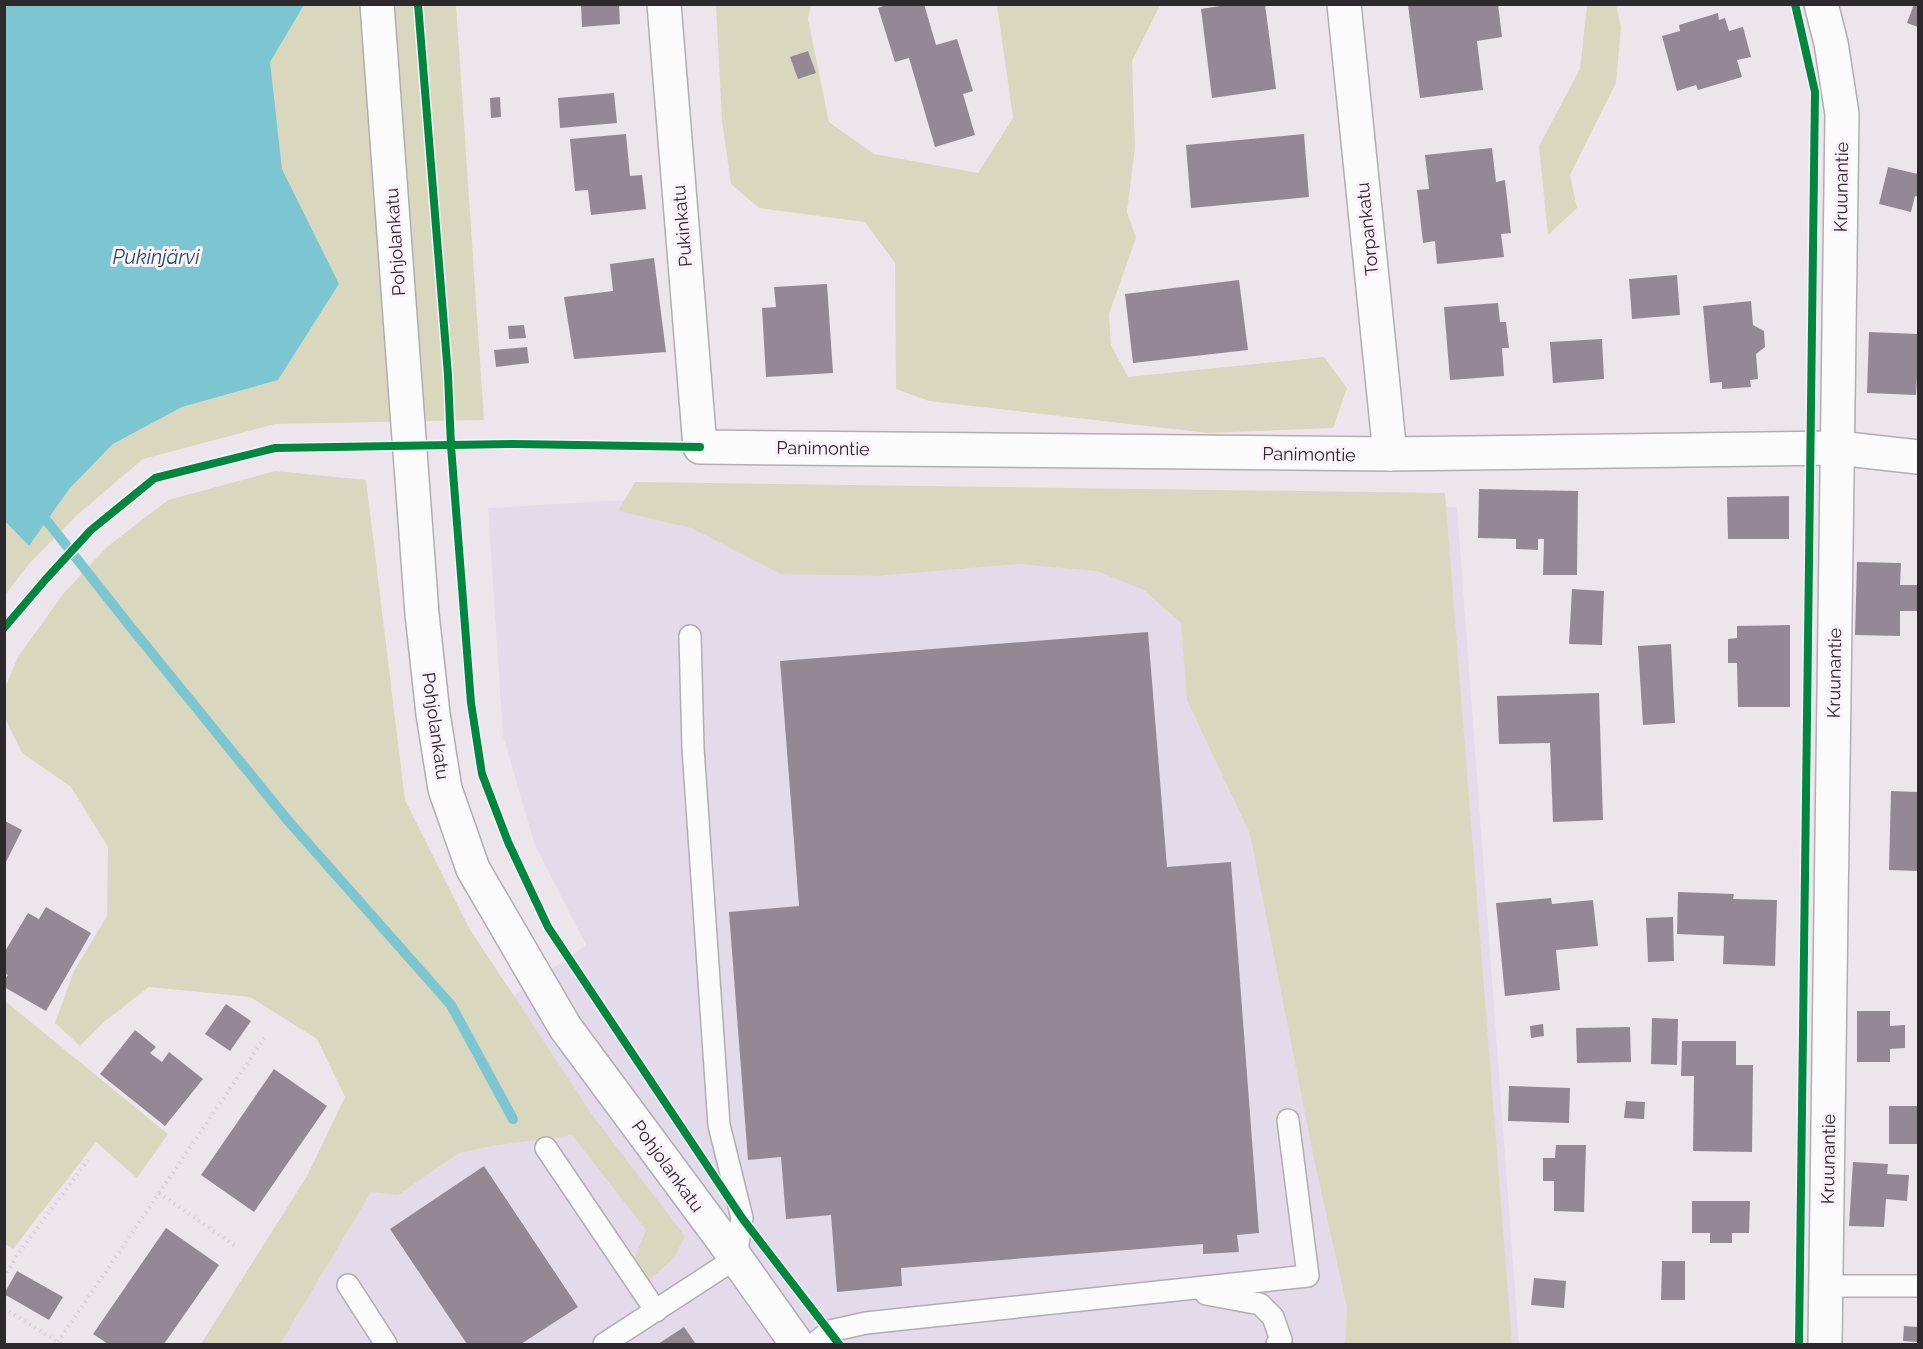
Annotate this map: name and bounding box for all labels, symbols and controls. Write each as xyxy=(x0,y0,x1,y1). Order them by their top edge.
street label: Kruunantie xyxy=(1830,141,1852,232)
street label: Torpankatu xyxy=(1352,181,1382,277)
street label: Pukinkatu xyxy=(668,184,696,268)
street label: Pohjolankatu xyxy=(381,187,409,297)
water label: Pukinjärvi xyxy=(113,245,200,269)
street label: Panimontie xyxy=(776,437,870,459)
street label: Panimontie xyxy=(1262,443,1356,465)
street label: Kruunantie xyxy=(1823,627,1845,718)
street label: Pohjolankatu xyxy=(418,671,454,781)
street label: Kruunantie xyxy=(1817,1113,1839,1204)
street label: Pohjolankatu xyxy=(628,1116,708,1216)

